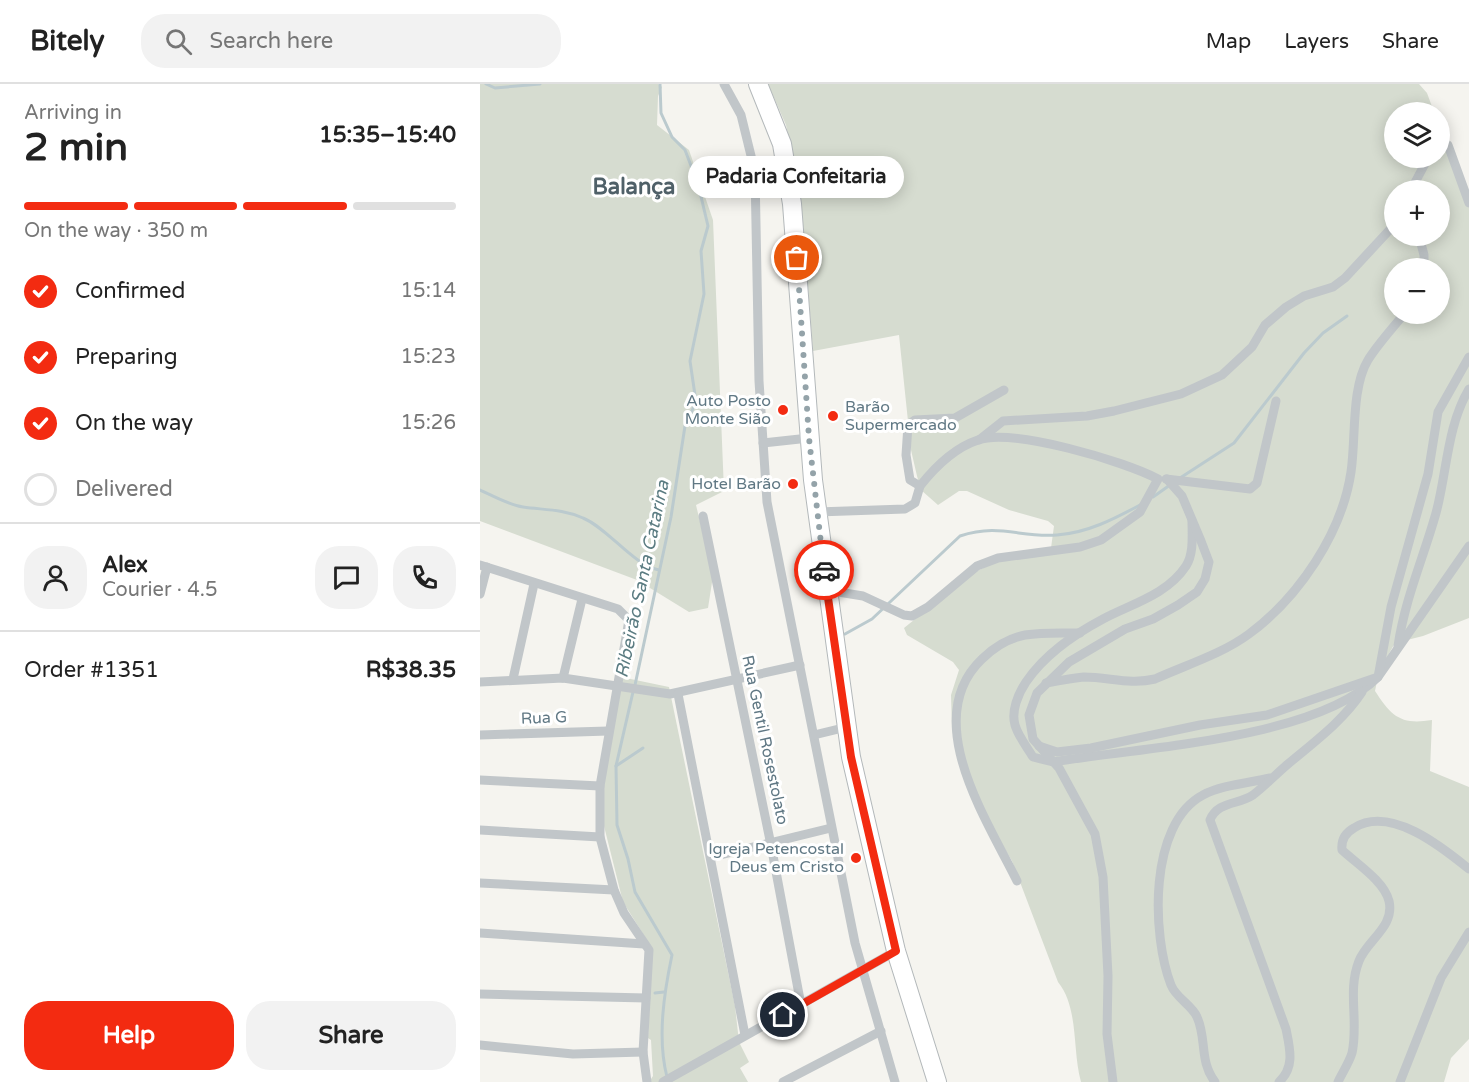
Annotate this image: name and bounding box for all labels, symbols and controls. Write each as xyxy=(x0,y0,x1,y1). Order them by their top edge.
search box xyxy=(141,14,561,68)
text: Bitely xyxy=(30,24,105,58)
icon: search xyxy=(162,25,195,58)
text: Search here xyxy=(210,28,333,54)
text: Map xyxy=(1206,29,1251,54)
text: Layers xyxy=(1284,29,1349,54)
text: Share xyxy=(1382,29,1439,54)
text: Arriving in xyxy=(24,101,122,125)
map controls xyxy=(1384,102,1450,324)
button: layers xyxy=(1384,102,1450,168)
text: 15:35–15:40 xyxy=(319,122,456,148)
text: 2 min xyxy=(24,124,128,171)
callout: Padaria Confeitaria xyxy=(689,156,905,198)
text: Padaria Confeitaria xyxy=(706,165,886,189)
district label: Balança xyxy=(593,174,675,200)
button: + xyxy=(1384,180,1450,246)
text: On the way · 350 m xyxy=(24,219,208,243)
pin xyxy=(771,232,822,283)
icon: bag xyxy=(780,241,813,274)
button: − xyxy=(1384,258,1450,324)
icon: check xyxy=(24,275,57,308)
text: Confirmed xyxy=(75,278,185,304)
text: 15:14 xyxy=(401,279,456,303)
icon: check xyxy=(24,341,57,374)
text: Preparing xyxy=(75,344,178,370)
text: 15:23 xyxy=(401,345,456,369)
place label: Auto Posto Monte Sião xyxy=(685,391,771,429)
place label: Barão Supermercado xyxy=(845,397,957,435)
marker: Auto Posto Monte Sião xyxy=(776,403,790,417)
icon: check xyxy=(24,407,57,440)
marker: Barão Supermercado xyxy=(826,409,840,423)
text: On the way xyxy=(75,410,193,436)
text: 15:26 xyxy=(401,411,456,435)
place label: Hotel Barão xyxy=(691,474,781,494)
text: Delivered xyxy=(75,476,173,502)
water label: Ribeirão Santa Catarina xyxy=(610,477,674,680)
marker: Hotel Barão xyxy=(786,477,800,491)
courier xyxy=(794,540,854,600)
button: person xyxy=(24,546,87,609)
button: chat xyxy=(315,546,378,609)
button: phone xyxy=(393,546,456,609)
text: Alex xyxy=(102,552,148,578)
icon: car xyxy=(808,554,841,587)
text: Courier · 4.5 xyxy=(102,578,217,602)
street label: Rua Gentil Rosestolato xyxy=(737,653,793,827)
text: Order #1351 xyxy=(24,657,159,683)
text: R$38.35 xyxy=(366,657,456,683)
street label: Rua G xyxy=(520,707,568,729)
place label: Igreja Petencostal Deus em Cristo xyxy=(708,839,844,877)
marker: Igreja Petencostal Deus em Cristo xyxy=(849,851,863,865)
pin xyxy=(757,989,808,1040)
icon: home xyxy=(766,998,799,1031)
button: Help xyxy=(24,1001,234,1070)
button: Share xyxy=(246,1001,456,1070)

